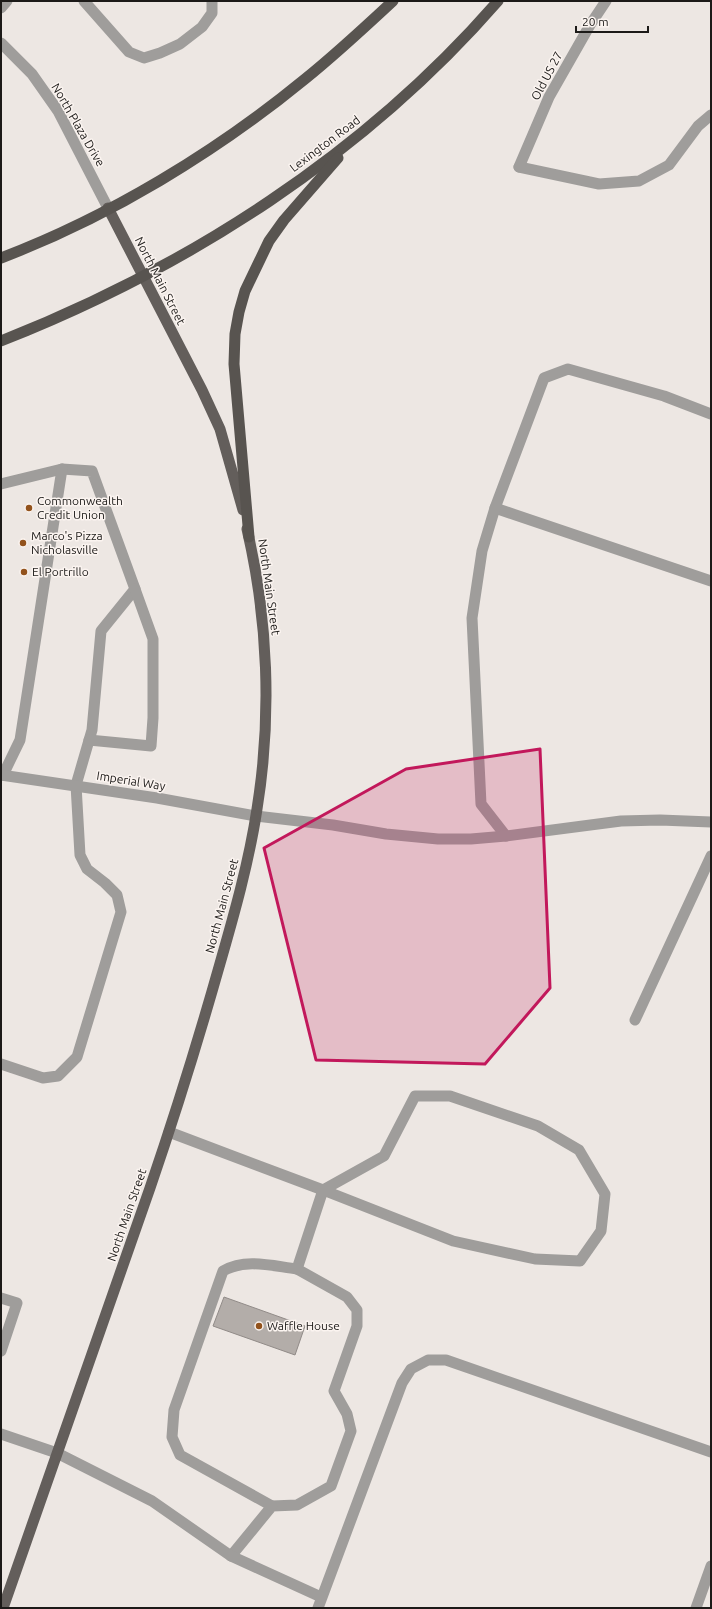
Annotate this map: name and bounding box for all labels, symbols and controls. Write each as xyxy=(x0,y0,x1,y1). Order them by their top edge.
scale bar xyxy=(576,8,648,34)
text: 20 m xyxy=(582,15,609,28)
street label: Old US 27 xyxy=(528,49,565,102)
street label: North Plaza Drive xyxy=(49,81,107,169)
street label: Lexington Road xyxy=(287,113,362,174)
street label: North Main Street xyxy=(133,235,188,327)
place label: Commonwealth Credit Union xyxy=(37,494,123,521)
marker: Commonwealth Credit Union xyxy=(24,503,34,513)
place label: Marco's Pizza Nicholasville xyxy=(31,529,103,556)
marker: Marco's Pizza Nicholasville xyxy=(18,538,28,548)
street label: North Main Street xyxy=(256,538,283,636)
place label: El Portrillo xyxy=(32,565,89,578)
marker: El Portrillo xyxy=(19,567,29,577)
street label: Imperial Way xyxy=(96,769,167,792)
street label: North Main Street xyxy=(203,857,240,954)
street label: North Main Street xyxy=(105,1167,149,1263)
place label: Waffle House xyxy=(267,1319,340,1332)
marker: Waffle House xyxy=(254,1321,264,1331)

